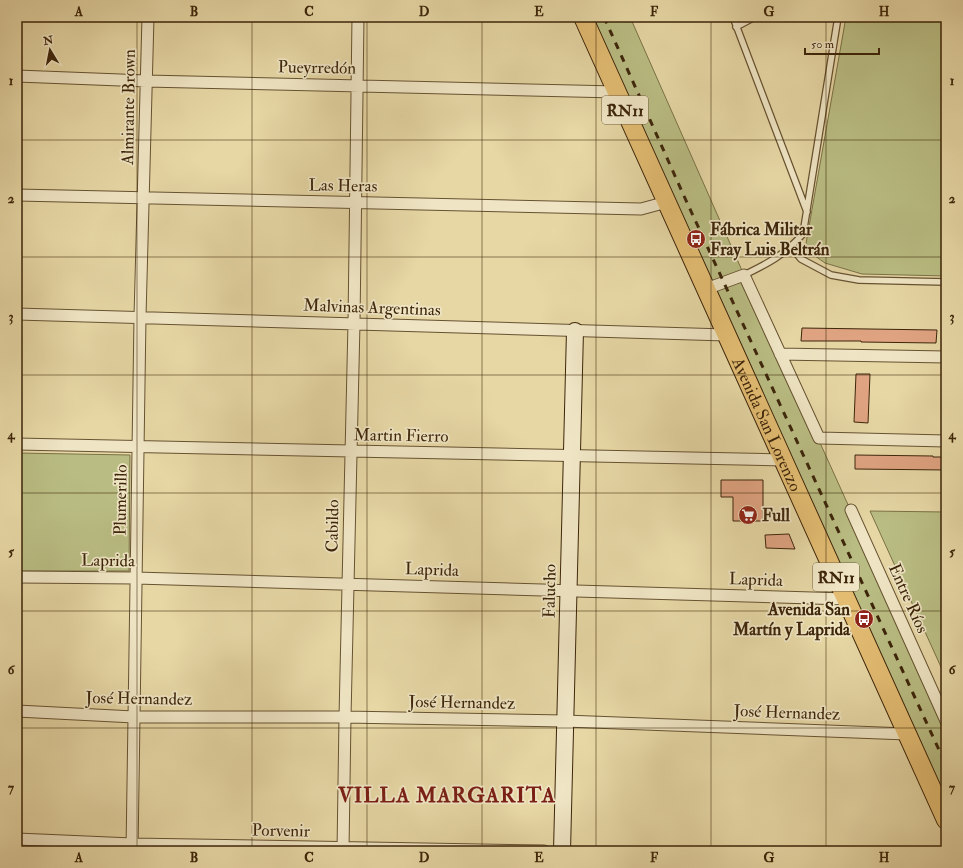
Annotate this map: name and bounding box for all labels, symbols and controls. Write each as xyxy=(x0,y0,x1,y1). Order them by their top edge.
text: A xyxy=(74,4,84,20)
text: B xyxy=(190,4,198,20)
text: C xyxy=(304,4,314,20)
text: D xyxy=(419,4,430,20)
text: E xyxy=(534,4,544,20)
text: F xyxy=(650,4,659,20)
text: G xyxy=(764,4,775,20)
text: H xyxy=(879,4,890,20)
north arrow xyxy=(30,30,70,70)
scale bar xyxy=(805,30,879,56)
text: N xyxy=(41,33,55,48)
text: 50 m xyxy=(811,37,835,52)
street label: Almirante Brown xyxy=(117,49,140,166)
street label: Pueyrredón xyxy=(278,56,357,80)
text: 1 xyxy=(9,73,14,89)
text: 1 xyxy=(950,73,955,89)
road number: RN11 xyxy=(602,96,648,124)
street label: Las Heras xyxy=(308,174,378,197)
text: 2 xyxy=(8,191,15,207)
text: 2 xyxy=(949,191,956,207)
place label: Fábrica Militar Fray Luis Beltrán xyxy=(710,219,830,261)
bus stop icon: Fábrica Militar Fray Luis Beltrán xyxy=(685,228,707,250)
street label: Malvinas Argentinas xyxy=(303,295,441,320)
text: 3 xyxy=(9,309,14,325)
text: 3 xyxy=(950,309,955,325)
street label: Avenida San Lorenzo xyxy=(727,353,806,495)
street label: Martin Fierro xyxy=(353,424,449,447)
text: 4 xyxy=(6,427,15,443)
text: 4 xyxy=(947,427,956,443)
street label: Plumerillo xyxy=(109,464,132,536)
street label: Cabildo xyxy=(322,499,343,553)
supermarket icon: Full xyxy=(737,504,759,526)
place label: Full xyxy=(762,505,790,526)
text: 5 xyxy=(8,544,14,560)
text: 5 xyxy=(949,544,955,560)
street label: Laprida xyxy=(81,550,136,572)
street label: Laprida xyxy=(405,558,460,582)
street label: Entre Ríos xyxy=(884,560,933,636)
road number: RN11 xyxy=(813,563,859,591)
street label: Falucho xyxy=(539,564,560,618)
street label: Laprida xyxy=(729,568,784,592)
place label: Avenida San Martín y Laprida xyxy=(732,599,851,641)
bus stop icon: Avenida San Martín y Laprida xyxy=(853,608,875,630)
text: 6 xyxy=(8,662,16,678)
text: 6 xyxy=(949,662,957,678)
street label: José Hernandez xyxy=(84,687,192,711)
street label: José Hernandez xyxy=(407,691,515,715)
street label: José Hernandez xyxy=(732,700,841,726)
text: 7 xyxy=(8,780,15,796)
text: 7 xyxy=(949,780,956,796)
district label: VILLA MARGARITA xyxy=(337,782,556,809)
street label: Porvenir xyxy=(252,819,311,842)
text: A xyxy=(74,850,84,866)
text: B xyxy=(190,850,198,866)
text: C xyxy=(304,850,314,866)
text: D xyxy=(419,850,430,866)
text: E xyxy=(534,850,544,866)
text: F xyxy=(650,850,659,866)
text: G xyxy=(764,850,775,866)
text: H xyxy=(879,850,890,866)

